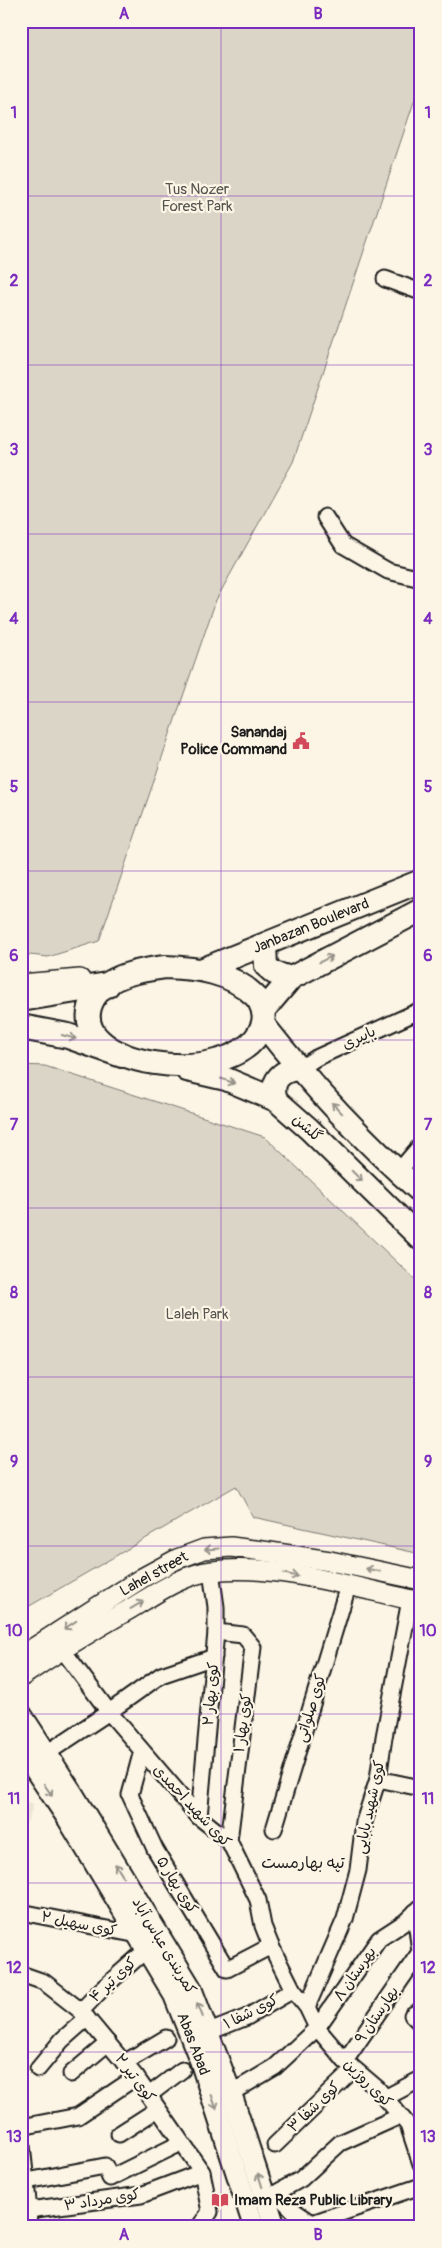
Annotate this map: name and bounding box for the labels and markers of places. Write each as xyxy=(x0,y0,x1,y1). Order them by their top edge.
place label: Sanandaj Police Command xyxy=(180,723,287,759)
public building icon: Sanandaj Police Command xyxy=(291,731,311,751)
library icon: Imam Reza Public Library xyxy=(210,2190,230,2210)
place label: Imam Reza Public Library xyxy=(234,2191,393,2210)

